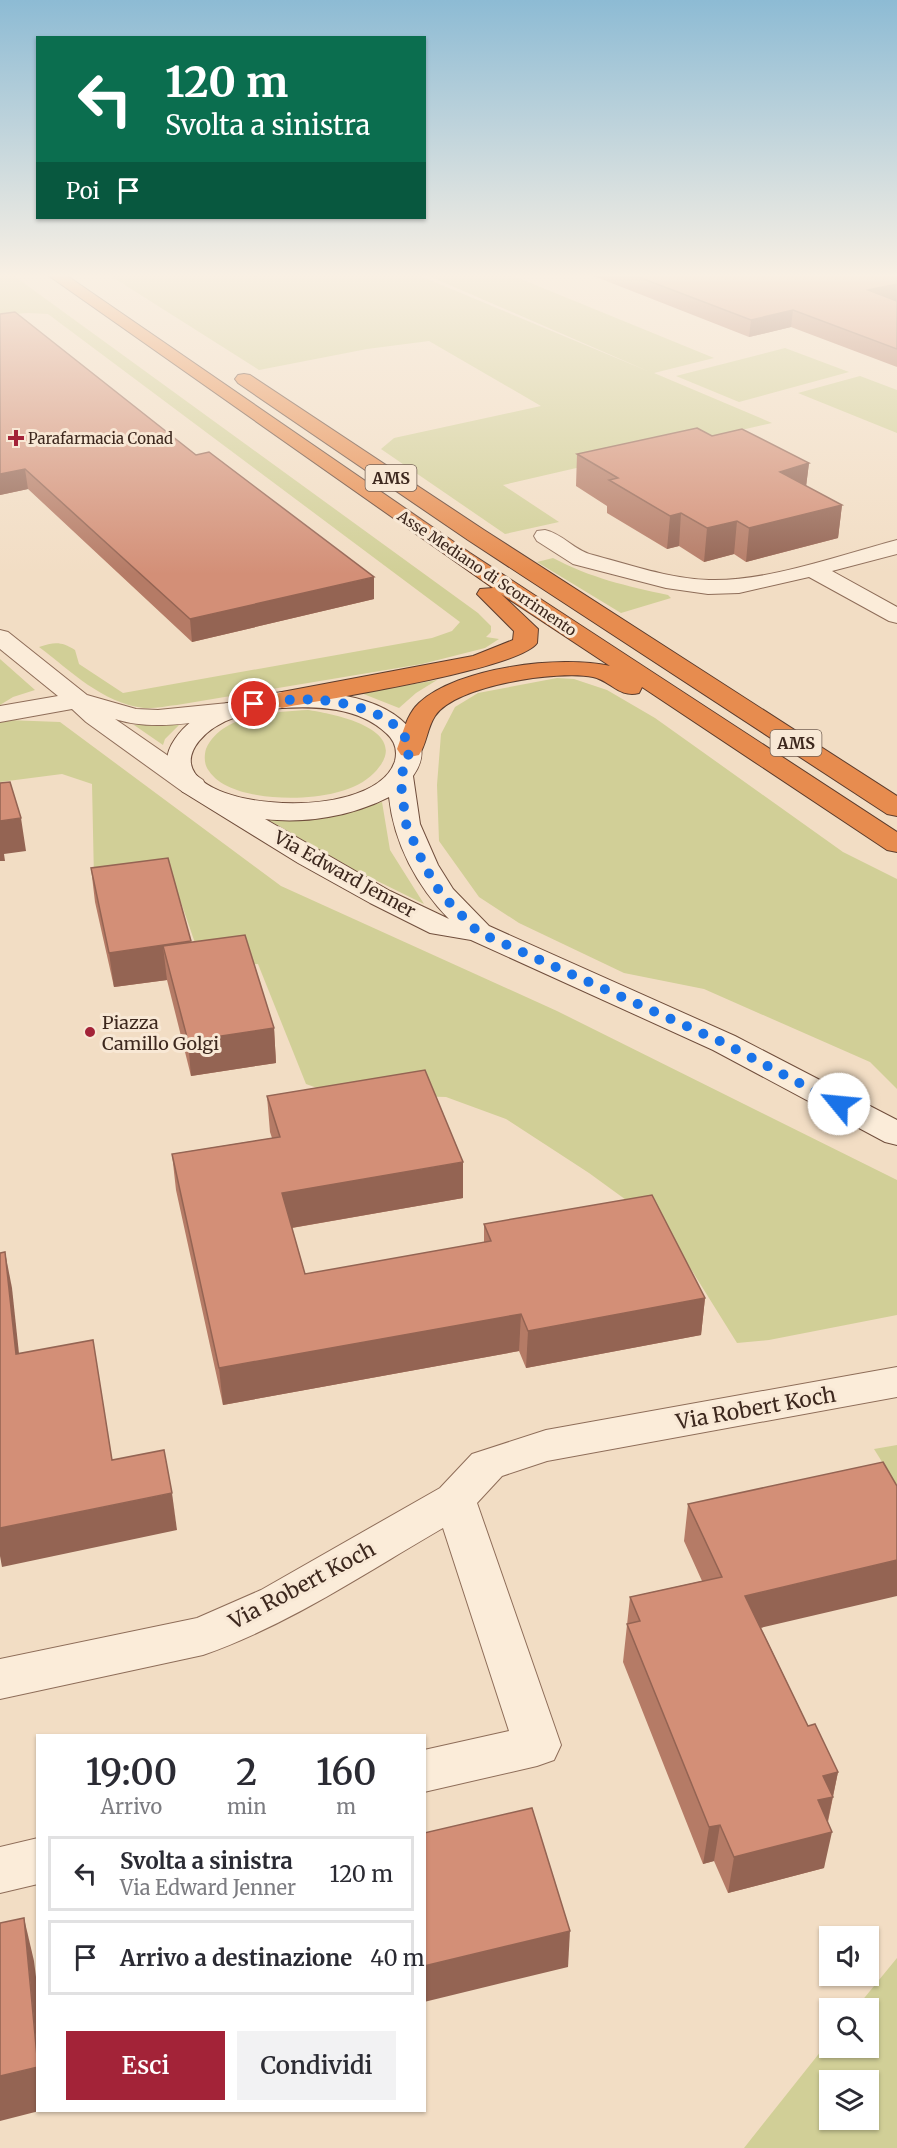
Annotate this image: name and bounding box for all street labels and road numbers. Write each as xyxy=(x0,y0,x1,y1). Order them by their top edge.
road number: AMS xyxy=(366,465,416,491)
street label: Asse Mediano di Scorrimento xyxy=(393,505,580,640)
road number: AMS xyxy=(770,730,822,756)
street label: Via Edward Jenner xyxy=(269,825,420,922)
street label: Via Robert Koch xyxy=(673,1381,838,1436)
street label: Via Robert Koch xyxy=(223,1535,380,1635)

